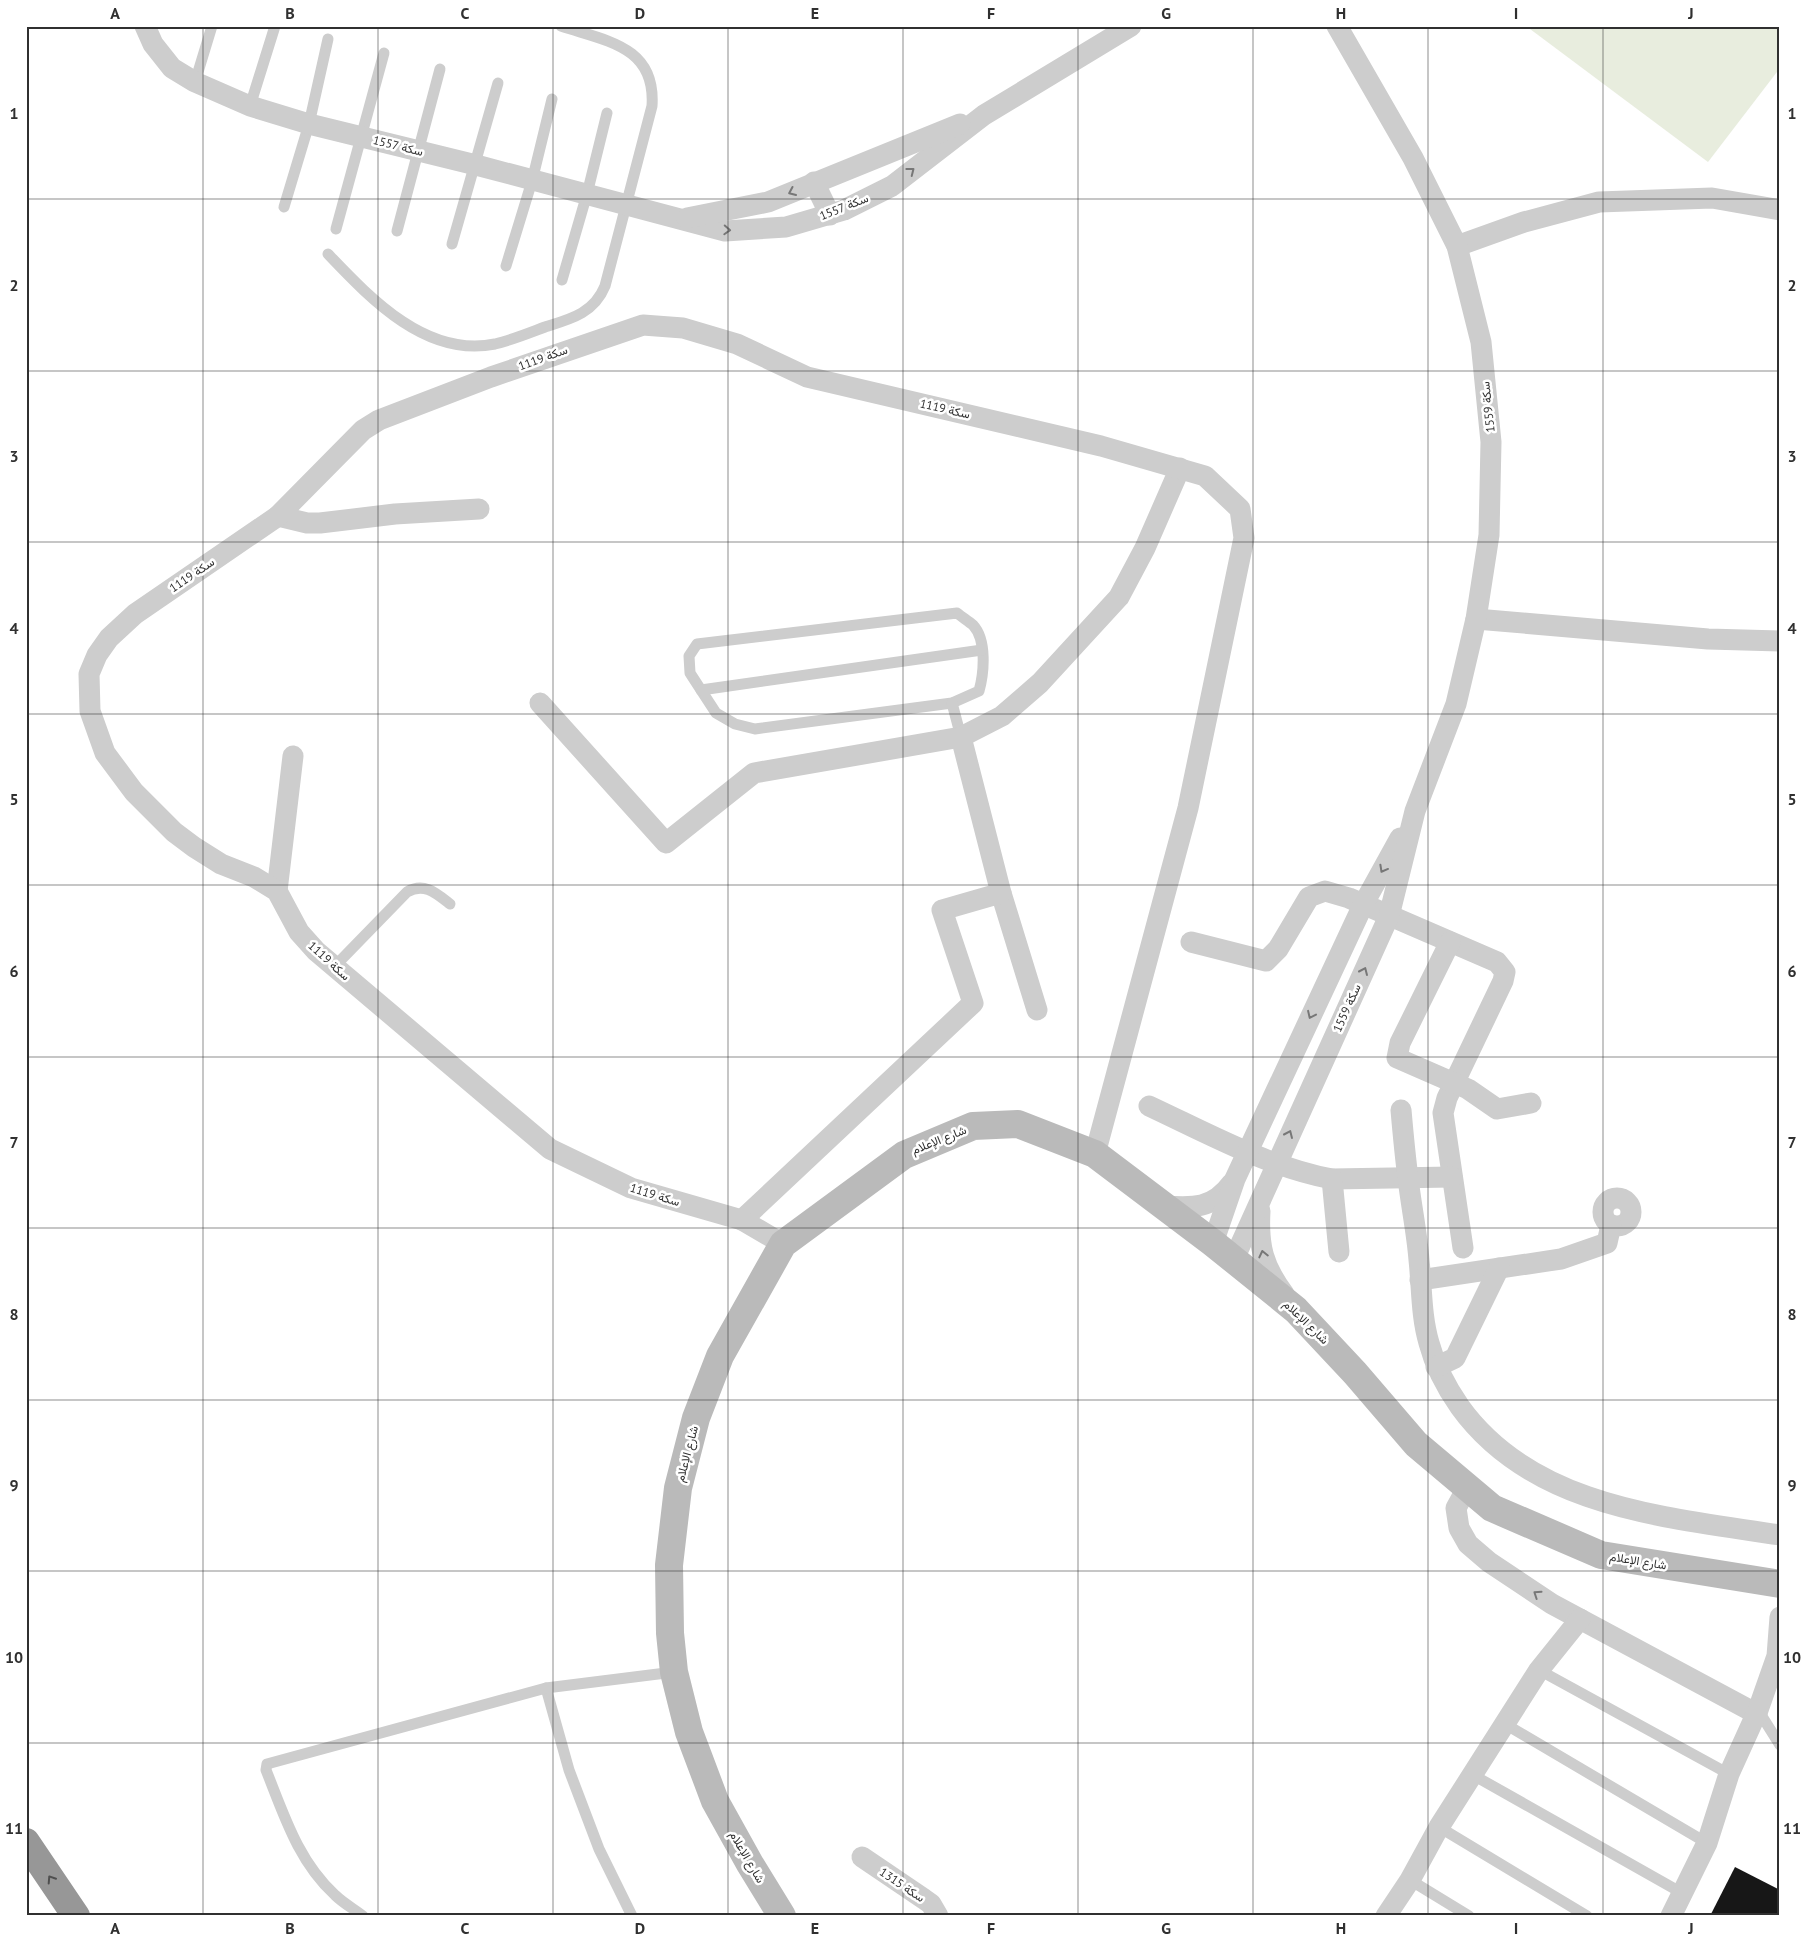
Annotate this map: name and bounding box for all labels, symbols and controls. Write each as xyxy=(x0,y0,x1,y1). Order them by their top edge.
text: A xyxy=(110,3,120,23)
text: B xyxy=(285,3,295,23)
text: C xyxy=(461,3,470,23)
text: D xyxy=(635,3,645,23)
text: E xyxy=(811,3,819,23)
text: F xyxy=(987,3,995,23)
text: G xyxy=(1161,3,1171,23)
text: H xyxy=(1336,3,1346,23)
text: I xyxy=(1514,3,1518,23)
text: J xyxy=(1687,3,1694,23)
text: 1 xyxy=(9,103,19,123)
text: 1 xyxy=(1787,103,1797,123)
street label: سكة 1557 xyxy=(371,132,425,159)
one-way arrow xyxy=(905,168,915,177)
one-way arrow xyxy=(788,185,797,196)
street label: سكة 1557 xyxy=(817,190,870,223)
one-way arrow xyxy=(724,224,732,235)
text: 2 xyxy=(9,275,19,295)
text: 2 xyxy=(1787,275,1797,295)
street label: سكة 1119 xyxy=(516,342,569,373)
street label: سكة 1559 xyxy=(1477,381,1498,433)
street label: سكة 1119 xyxy=(918,395,972,422)
text: 3 xyxy=(9,446,19,466)
text: 3 xyxy=(1787,446,1797,466)
street label: سكة 1119 xyxy=(166,554,217,595)
text: 4 xyxy=(9,618,19,638)
text: 4 xyxy=(1787,618,1797,638)
text: 5 xyxy=(9,789,19,809)
text: 5 xyxy=(1787,789,1797,809)
one-way arrow xyxy=(1379,864,1389,873)
street label: سكة 1119 xyxy=(305,938,353,983)
text: 6 xyxy=(9,961,19,981)
text: 6 xyxy=(1787,961,1797,981)
one-way arrow xyxy=(1357,967,1368,976)
street label: سكة 1559 xyxy=(1329,981,1364,1034)
one-way arrow xyxy=(1307,1010,1318,1019)
street label: شارع الإعلام xyxy=(909,1122,969,1159)
one-way arrow xyxy=(1283,1131,1293,1140)
text: 7 xyxy=(9,1132,19,1152)
text: 7 xyxy=(1787,1132,1797,1152)
street label: سكة 1119 xyxy=(628,1180,682,1209)
one-way arrow xyxy=(1258,1250,1269,1259)
street label: شارع الإعلام xyxy=(1279,1296,1332,1348)
text: 8 xyxy=(9,1304,19,1324)
text: 8 xyxy=(1787,1304,1797,1324)
street label: شارع الإعلام xyxy=(672,1424,703,1484)
text: 9 xyxy=(9,1475,19,1495)
text: 9 xyxy=(1787,1475,1797,1495)
street label: شارع الإعلام xyxy=(1608,1549,1668,1574)
one-way arrow xyxy=(1534,1591,1543,1601)
text: 10 xyxy=(5,1647,23,1667)
text: 10 xyxy=(1783,1647,1801,1667)
text: 11 xyxy=(5,1818,23,1838)
text: 11 xyxy=(1783,1818,1801,1838)
street label: شارع الإعلام xyxy=(725,1828,768,1886)
street label: سكة 1315 xyxy=(877,1864,928,1905)
one-way arrow xyxy=(48,1875,57,1885)
text: A xyxy=(110,1918,120,1938)
text: B xyxy=(285,1918,295,1938)
text: C xyxy=(461,1918,470,1938)
text: D xyxy=(635,1918,645,1938)
text: E xyxy=(811,1918,819,1938)
text: F xyxy=(987,1918,995,1938)
text: G xyxy=(1161,1918,1171,1938)
text: H xyxy=(1336,1918,1346,1938)
text: I xyxy=(1514,1918,1518,1938)
text: J xyxy=(1687,1918,1694,1938)

